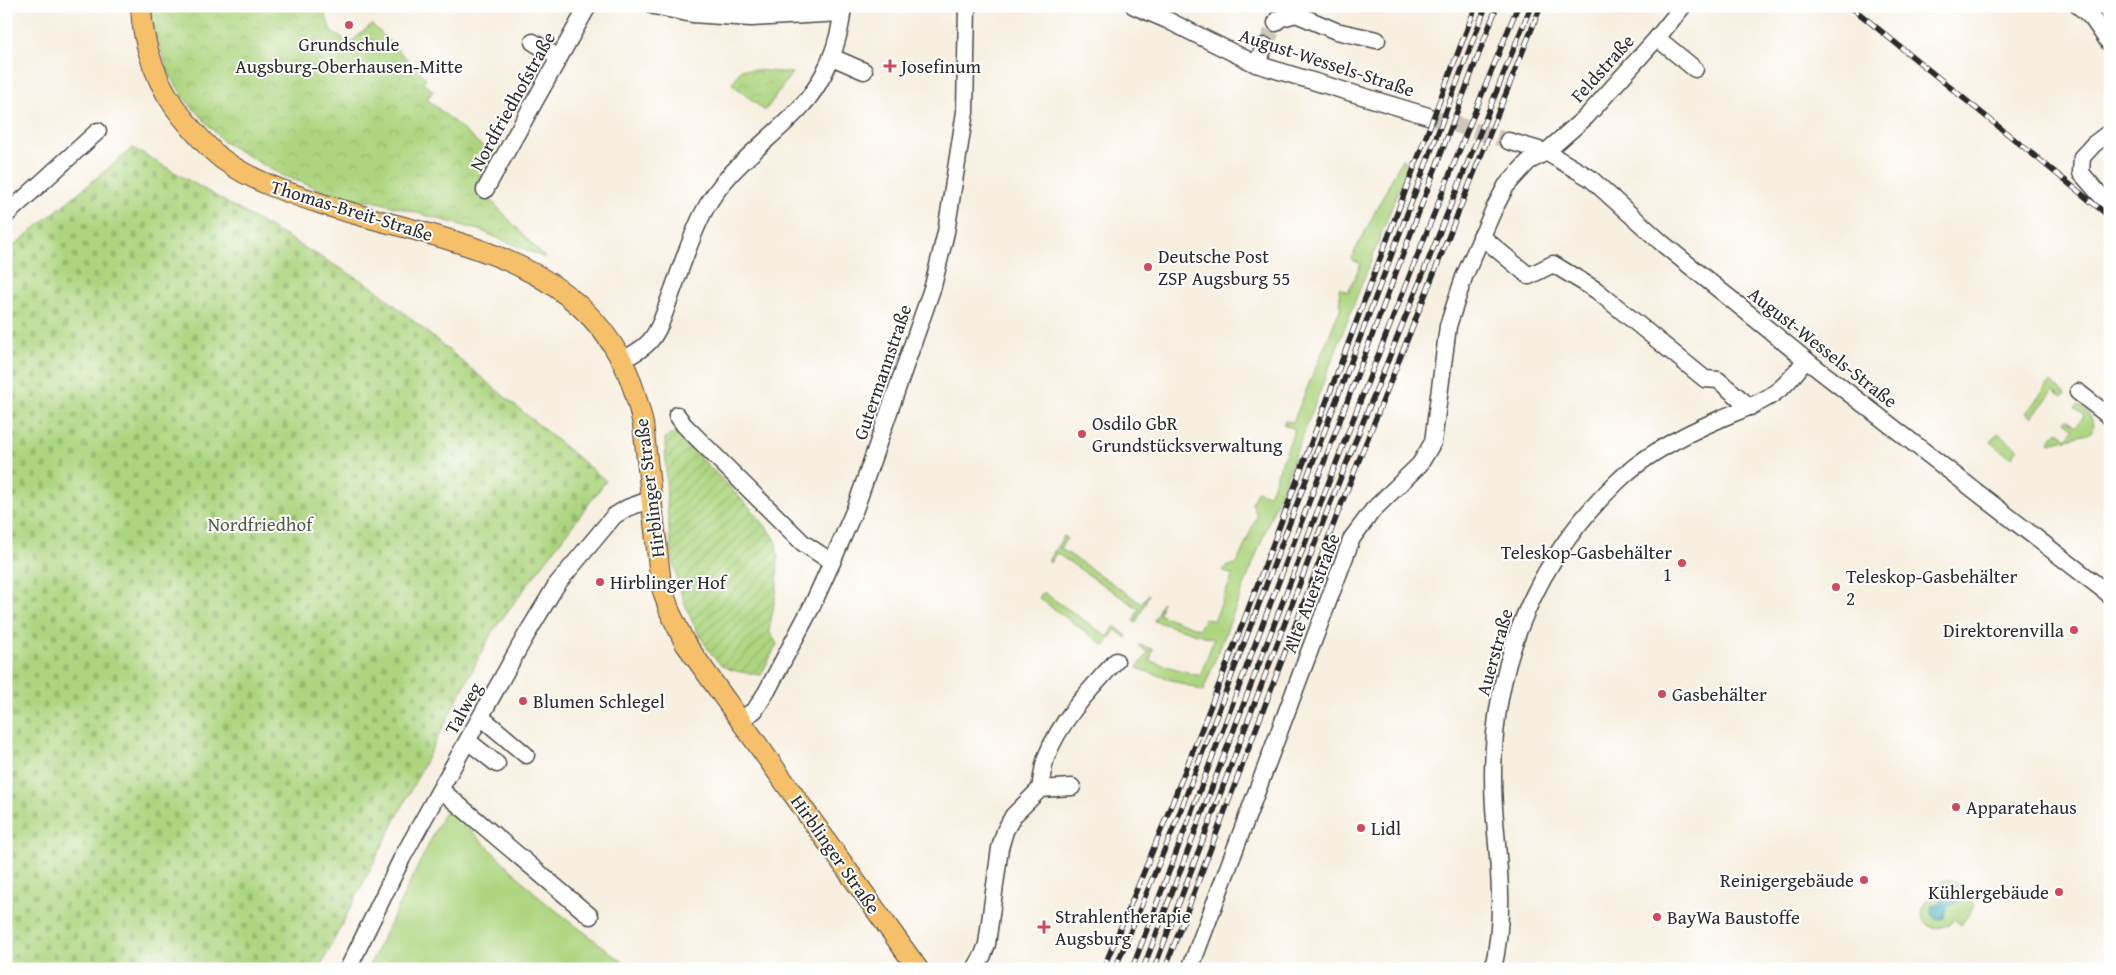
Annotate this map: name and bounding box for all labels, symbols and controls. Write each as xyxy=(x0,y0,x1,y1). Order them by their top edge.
marker: Grundschule Augsburg-Oberhausen-Mitte xyxy=(343,19,355,31)
street label: August-Wessels-Straße xyxy=(1236,20,1418,104)
street label: Nordfriedhofstraße xyxy=(462,26,562,176)
street label: Feldstraße xyxy=(1564,27,1641,109)
place label: Grundschule Augsburg-Oberhausen-Mitte xyxy=(235,30,463,80)
place label: Josefinum xyxy=(899,52,982,80)
marker: Josefinum xyxy=(883,59,897,73)
street label: Thomas-Breit-Straße xyxy=(268,172,437,248)
place label: Deutsche Post ZSP Augsburg 55 xyxy=(1158,242,1290,292)
marker: Deutsche Post ZSP Augsburg 55 xyxy=(1142,261,1154,273)
street label: August-Wessels-Straße xyxy=(1742,280,1904,414)
street label: Gutermannstraße xyxy=(846,300,918,444)
place label: Osdilo GbR Grundstücksverwaltung xyxy=(1092,409,1283,459)
street label: Hirblinger Straße xyxy=(627,417,671,559)
marker: Osdilo GbR Grundstücksverwaltung xyxy=(1076,428,1088,440)
park label: Nordfriedhof xyxy=(208,510,314,538)
street label: Alte Auerstraße xyxy=(1275,529,1347,657)
place label: Teleskop-Gasbehälter 1 xyxy=(1501,538,1672,588)
marker: Teleskop-Gasbehälter 1 xyxy=(1676,557,1688,569)
place label: Teleskop-Gasbehälter 2 xyxy=(1846,562,2017,612)
place label: Hirblinger Hof xyxy=(610,568,728,596)
marker: Hirblinger Hof xyxy=(594,576,606,588)
marker: Teleskop-Gasbehälter 2 xyxy=(1830,581,1842,593)
street label: Auerstraße xyxy=(1468,605,1520,699)
place label: Direktorenvilla xyxy=(1943,616,2064,644)
marker: Direktorenvilla xyxy=(2068,624,2080,636)
street label: Talweg xyxy=(437,676,489,739)
place label: Gasbehälter xyxy=(1672,680,1767,708)
place label: Blumen Schlegel xyxy=(533,687,665,715)
marker: Gasbehälter xyxy=(1656,688,1668,700)
marker: Blumen Schlegel xyxy=(517,695,529,707)
street label: Hirblinger Straße xyxy=(784,789,888,919)
place label: Apparatehaus xyxy=(1966,793,2077,821)
marker: Apparatehaus xyxy=(1950,801,1962,813)
place label: Lidl xyxy=(1371,814,1401,842)
marker: Lidl xyxy=(1355,822,1367,834)
place label: Reinigergebäude xyxy=(1720,866,1854,894)
marker: Reinigergebäude xyxy=(1858,874,1870,886)
place label: Kühlergebäude xyxy=(1928,878,2049,906)
marker: Kühlergebäude xyxy=(2053,886,2065,898)
place label: Strahlentherapie Augsburg xyxy=(1055,902,1191,952)
place label: BayWa Baustoffe xyxy=(1667,903,1800,931)
marker: BayWa Baustoffe xyxy=(1651,911,1663,923)
marker: Strahlentherapie Augsburg xyxy=(1037,920,1051,934)

